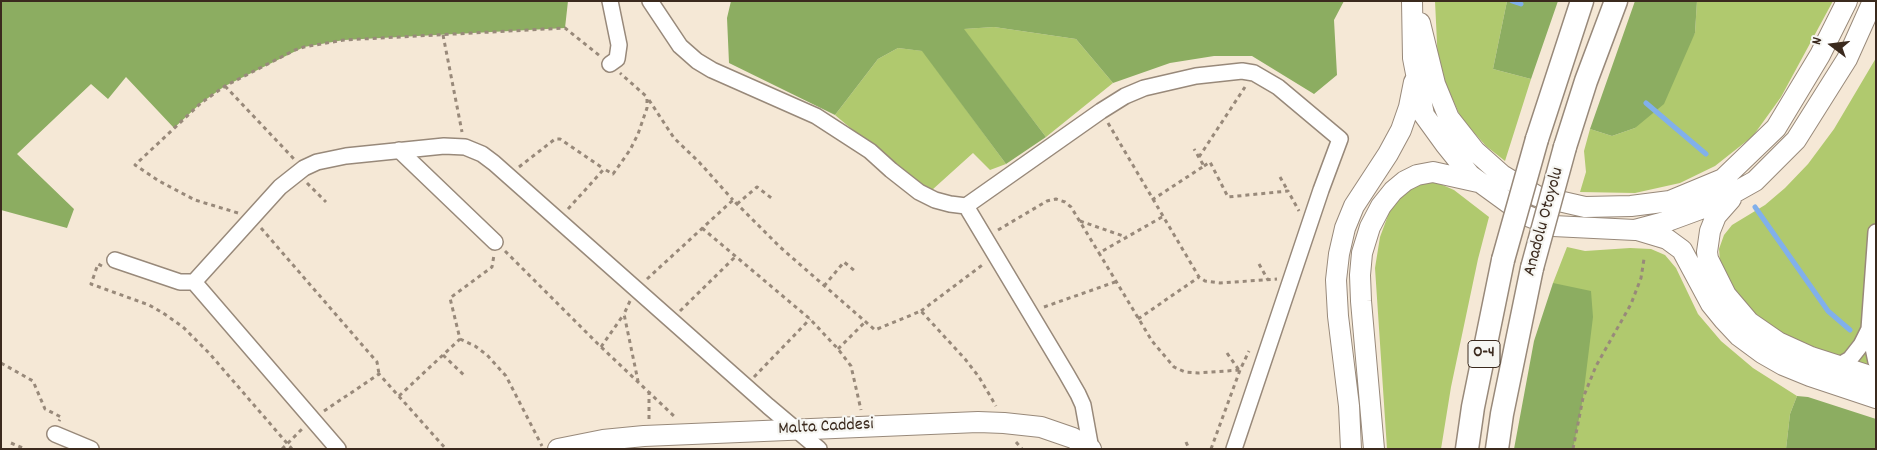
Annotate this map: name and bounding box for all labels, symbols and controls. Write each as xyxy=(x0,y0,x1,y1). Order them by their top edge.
north arrow xyxy=(1807,20,1857,70)
text: N xyxy=(1807,35,1828,47)
street label: Anadolu Otoyolu xyxy=(1520,165,1570,279)
road number: O-4 xyxy=(1468,340,1500,368)
street label: Malta Caddesi xyxy=(778,415,874,441)

